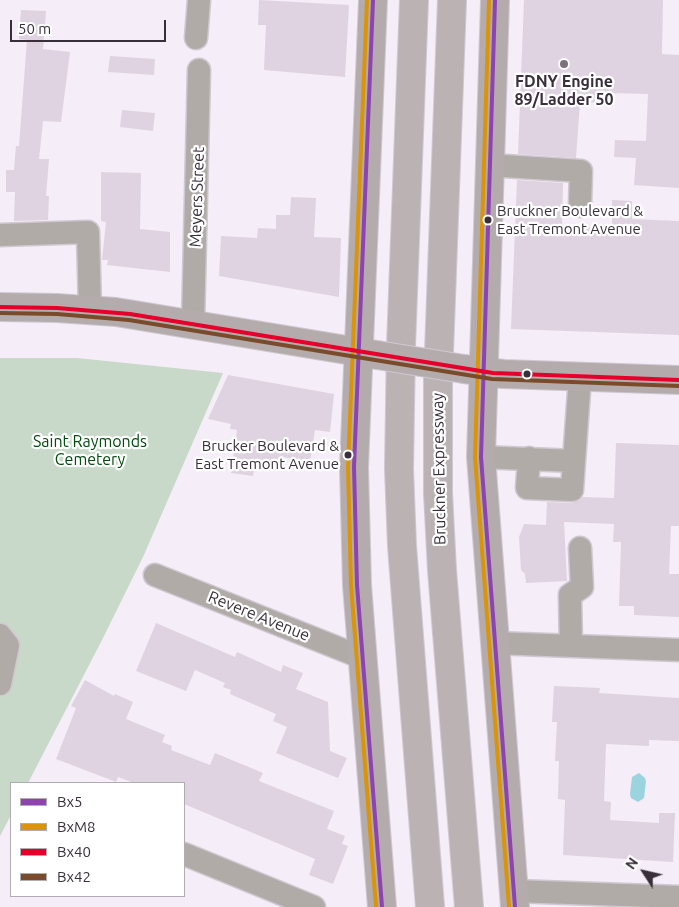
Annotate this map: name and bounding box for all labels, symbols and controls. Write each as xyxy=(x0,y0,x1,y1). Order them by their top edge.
scale bar xyxy=(12,10,169,42)
text: 50 m xyxy=(18,20,51,37)
marker: FDNY Engine 89/Ladder 50 xyxy=(558,58,570,70)
place label: FDNY Engine 89/Ladder 50 xyxy=(514,72,614,110)
street label: Meyers Street xyxy=(186,146,208,248)
place label: Bruckner Boulevard & East Tremont Avenue xyxy=(497,202,643,237)
marker: Bruckner Boulevard & East Tremont Avenue xyxy=(483,215,493,225)
unlabelled marker xyxy=(522,369,532,379)
street label: Bruckner Expressway xyxy=(428,393,450,545)
park label: Saint Raymonds Cemetery xyxy=(33,432,147,470)
place label: Brucker Boulevard & East Tremont Avenue xyxy=(195,437,339,472)
marker: Brucker Boulevard & East Tremont Avenue xyxy=(343,450,353,460)
street label: Revere Avenue xyxy=(205,587,313,645)
legend xyxy=(10,782,185,897)
text: Bx5 xyxy=(57,793,83,810)
text: BxM8 xyxy=(57,818,96,835)
text: Bx40 xyxy=(57,843,91,860)
north arrow xyxy=(619,847,669,897)
text: N xyxy=(622,855,641,872)
text: Bx42 xyxy=(57,868,91,885)

